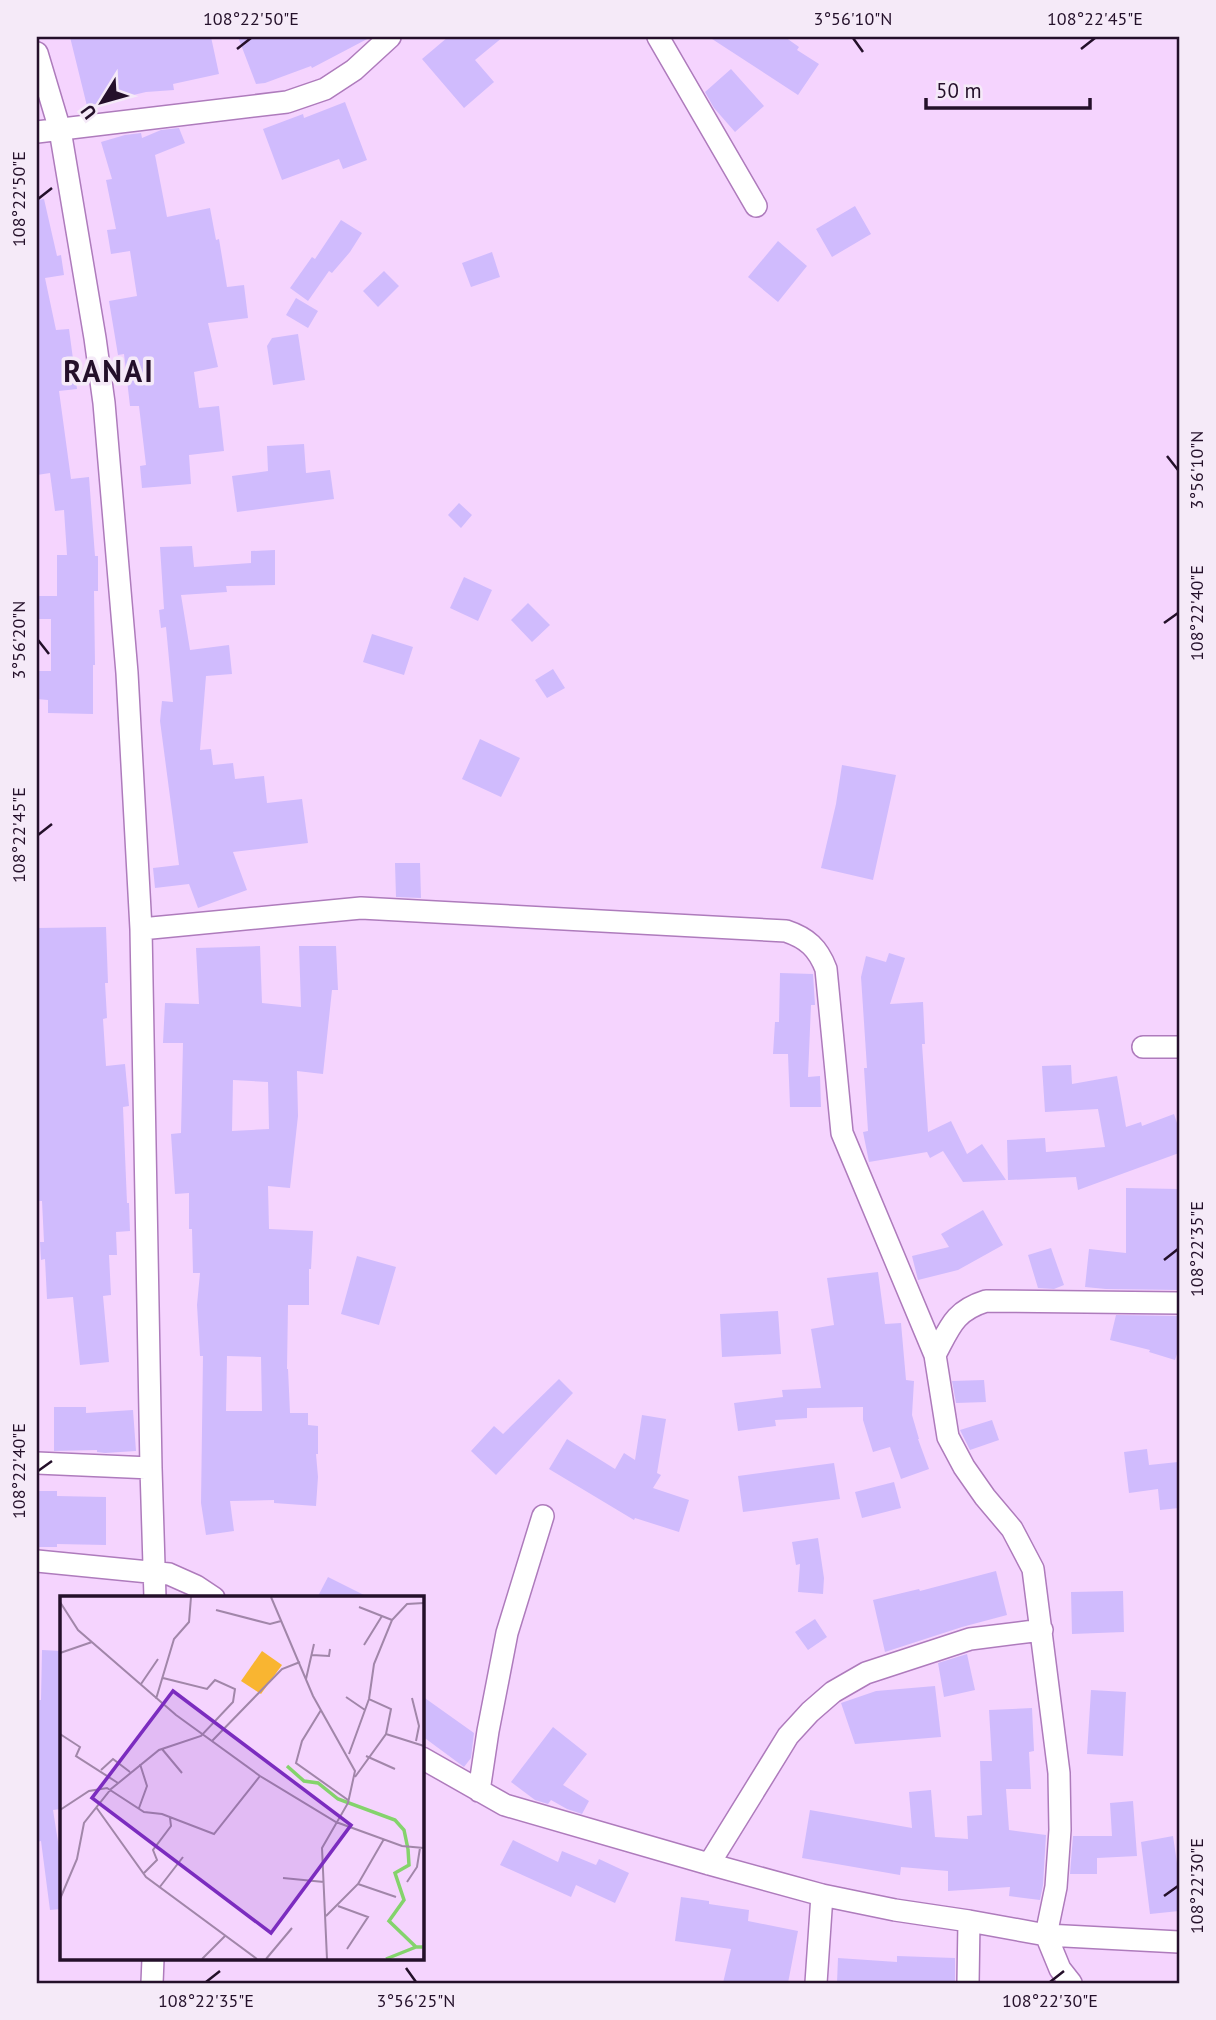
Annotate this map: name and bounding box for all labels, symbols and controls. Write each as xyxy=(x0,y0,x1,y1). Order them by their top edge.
text: 108°22'50"E xyxy=(203,7,299,30)
text: 3°56'10"N xyxy=(814,7,892,30)
text: 108°22'45"E xyxy=(1047,7,1143,30)
north arrow xyxy=(66,66,136,136)
scale bar xyxy=(926,66,1090,110)
text: 50 m xyxy=(936,77,982,104)
text: U xyxy=(75,100,102,124)
text: 108°22'50"E xyxy=(7,151,30,247)
district label: RANAI xyxy=(63,351,155,390)
text: 3°56'10"N xyxy=(1185,431,1208,509)
text: 108°22'40"E xyxy=(1185,565,1208,661)
text: 3°56'20"N xyxy=(7,601,30,679)
text: 108°22'45"E xyxy=(7,787,30,883)
text: 108°22'35"E xyxy=(1185,1201,1208,1297)
text: 108°22'40"E xyxy=(7,1423,30,1519)
inset map xyxy=(60,1596,424,1960)
text: 108°22'30"E xyxy=(1185,1838,1208,1934)
text: 108°22'35"E xyxy=(158,1989,254,2012)
text: 3°56'25"N xyxy=(377,1989,455,2012)
text: 108°22'30"E xyxy=(1002,1989,1098,2012)

